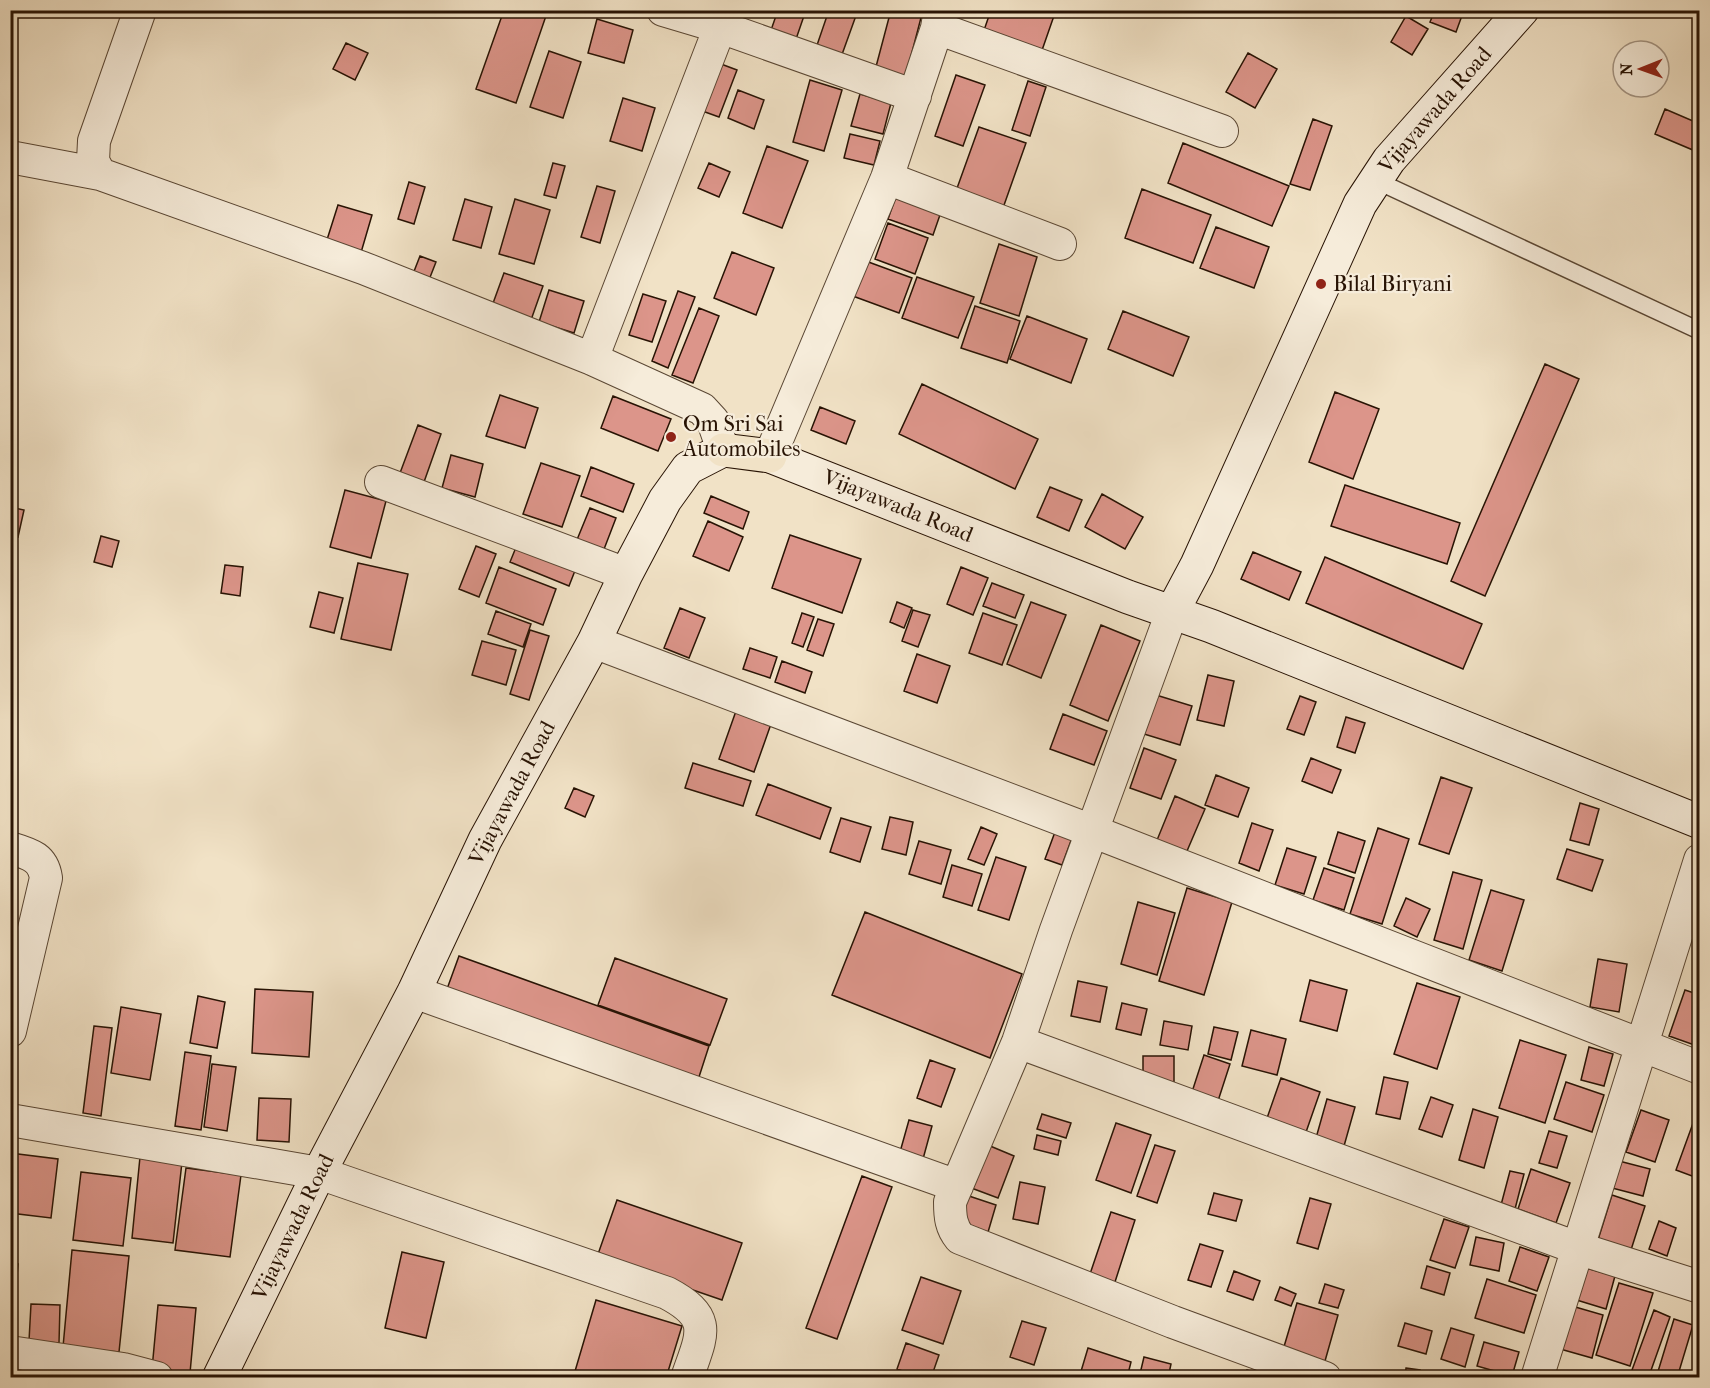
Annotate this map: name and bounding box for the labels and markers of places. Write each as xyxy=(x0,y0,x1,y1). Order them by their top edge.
place label: Bilal Biryani xyxy=(1333,271,1452,297)
marker: Bilal Biryani xyxy=(1314,277,1328,291)
place label: Om Sri Sai Automobiles xyxy=(682,411,800,462)
marker: Om Sri Sai Automobiles xyxy=(664,430,678,444)

